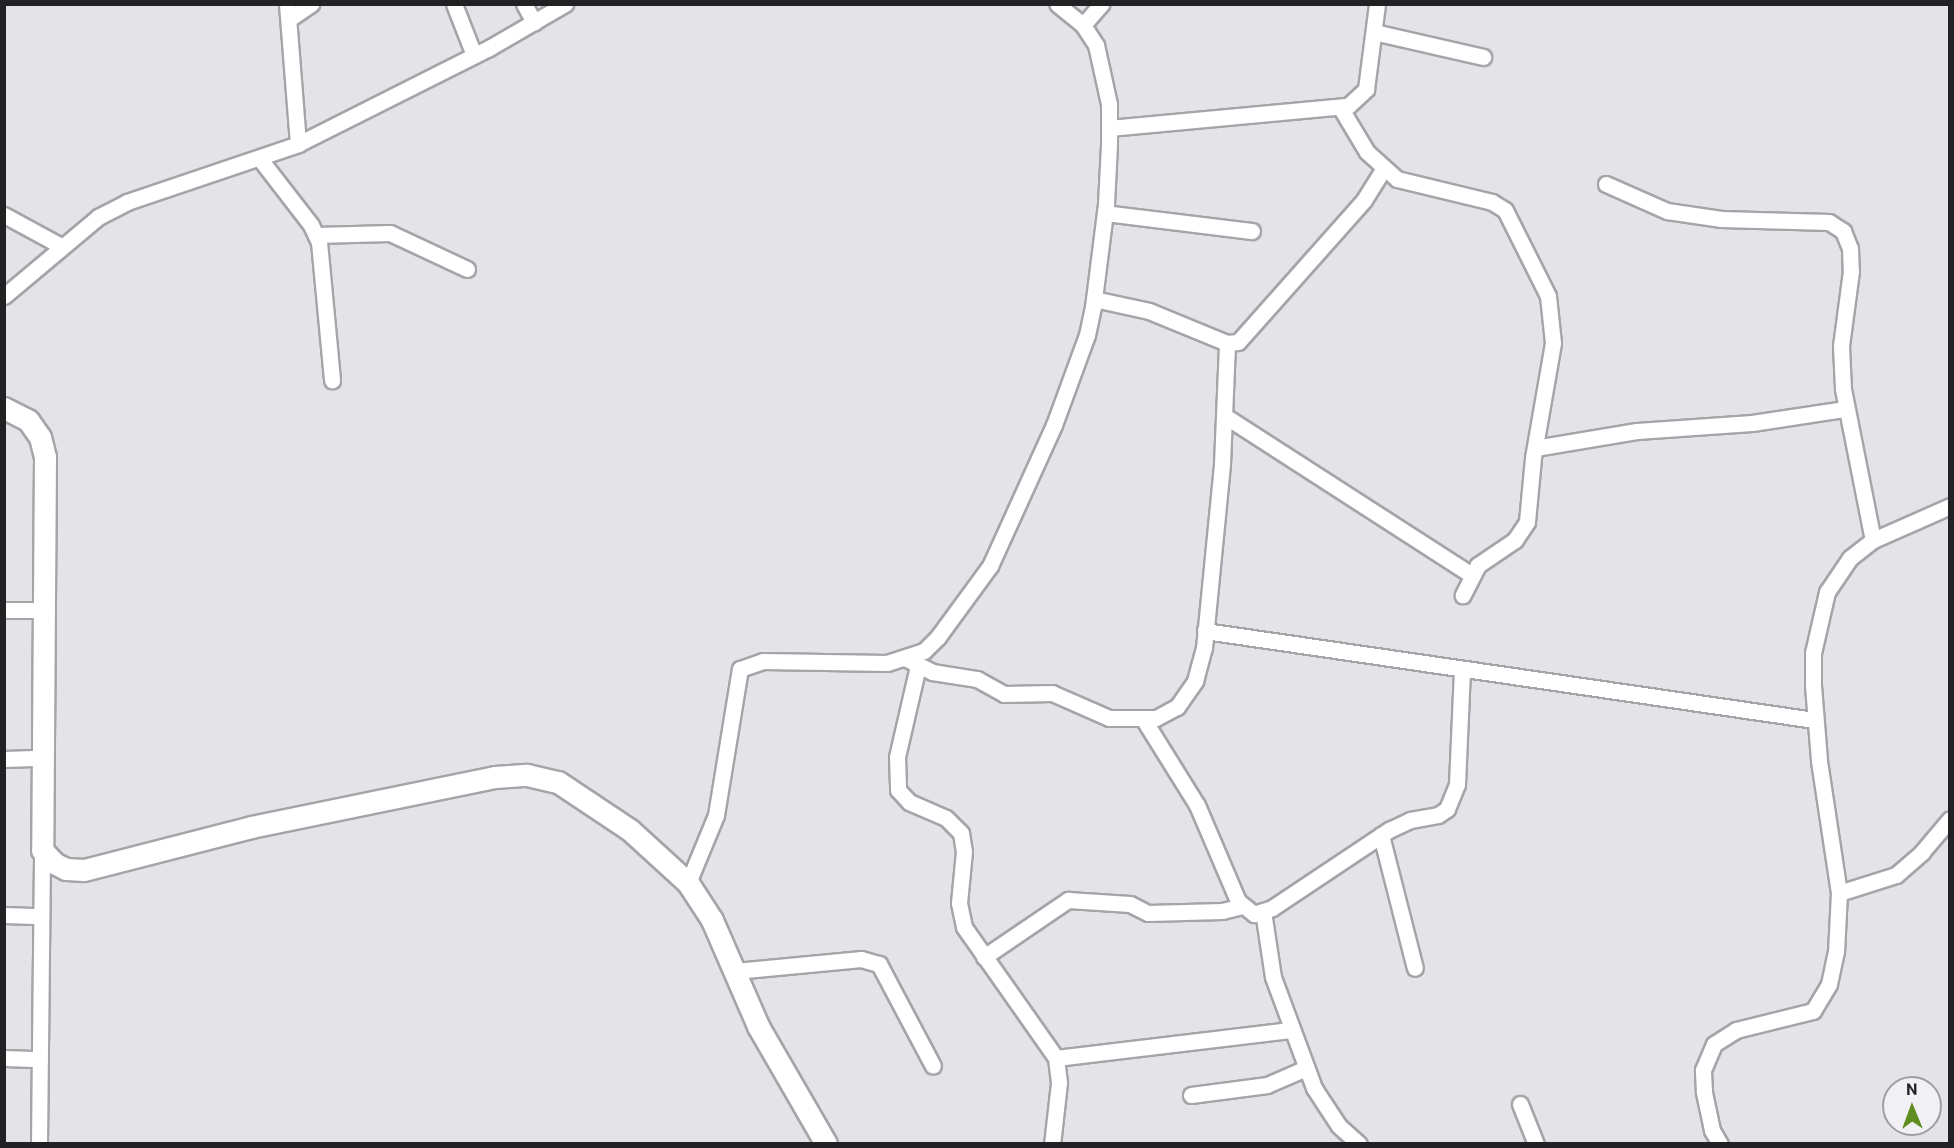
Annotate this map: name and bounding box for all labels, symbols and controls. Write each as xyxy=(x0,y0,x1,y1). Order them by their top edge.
north arrow xyxy=(1882,1076,1942,1136)
text: N xyxy=(1906,1080,1918,1099)

